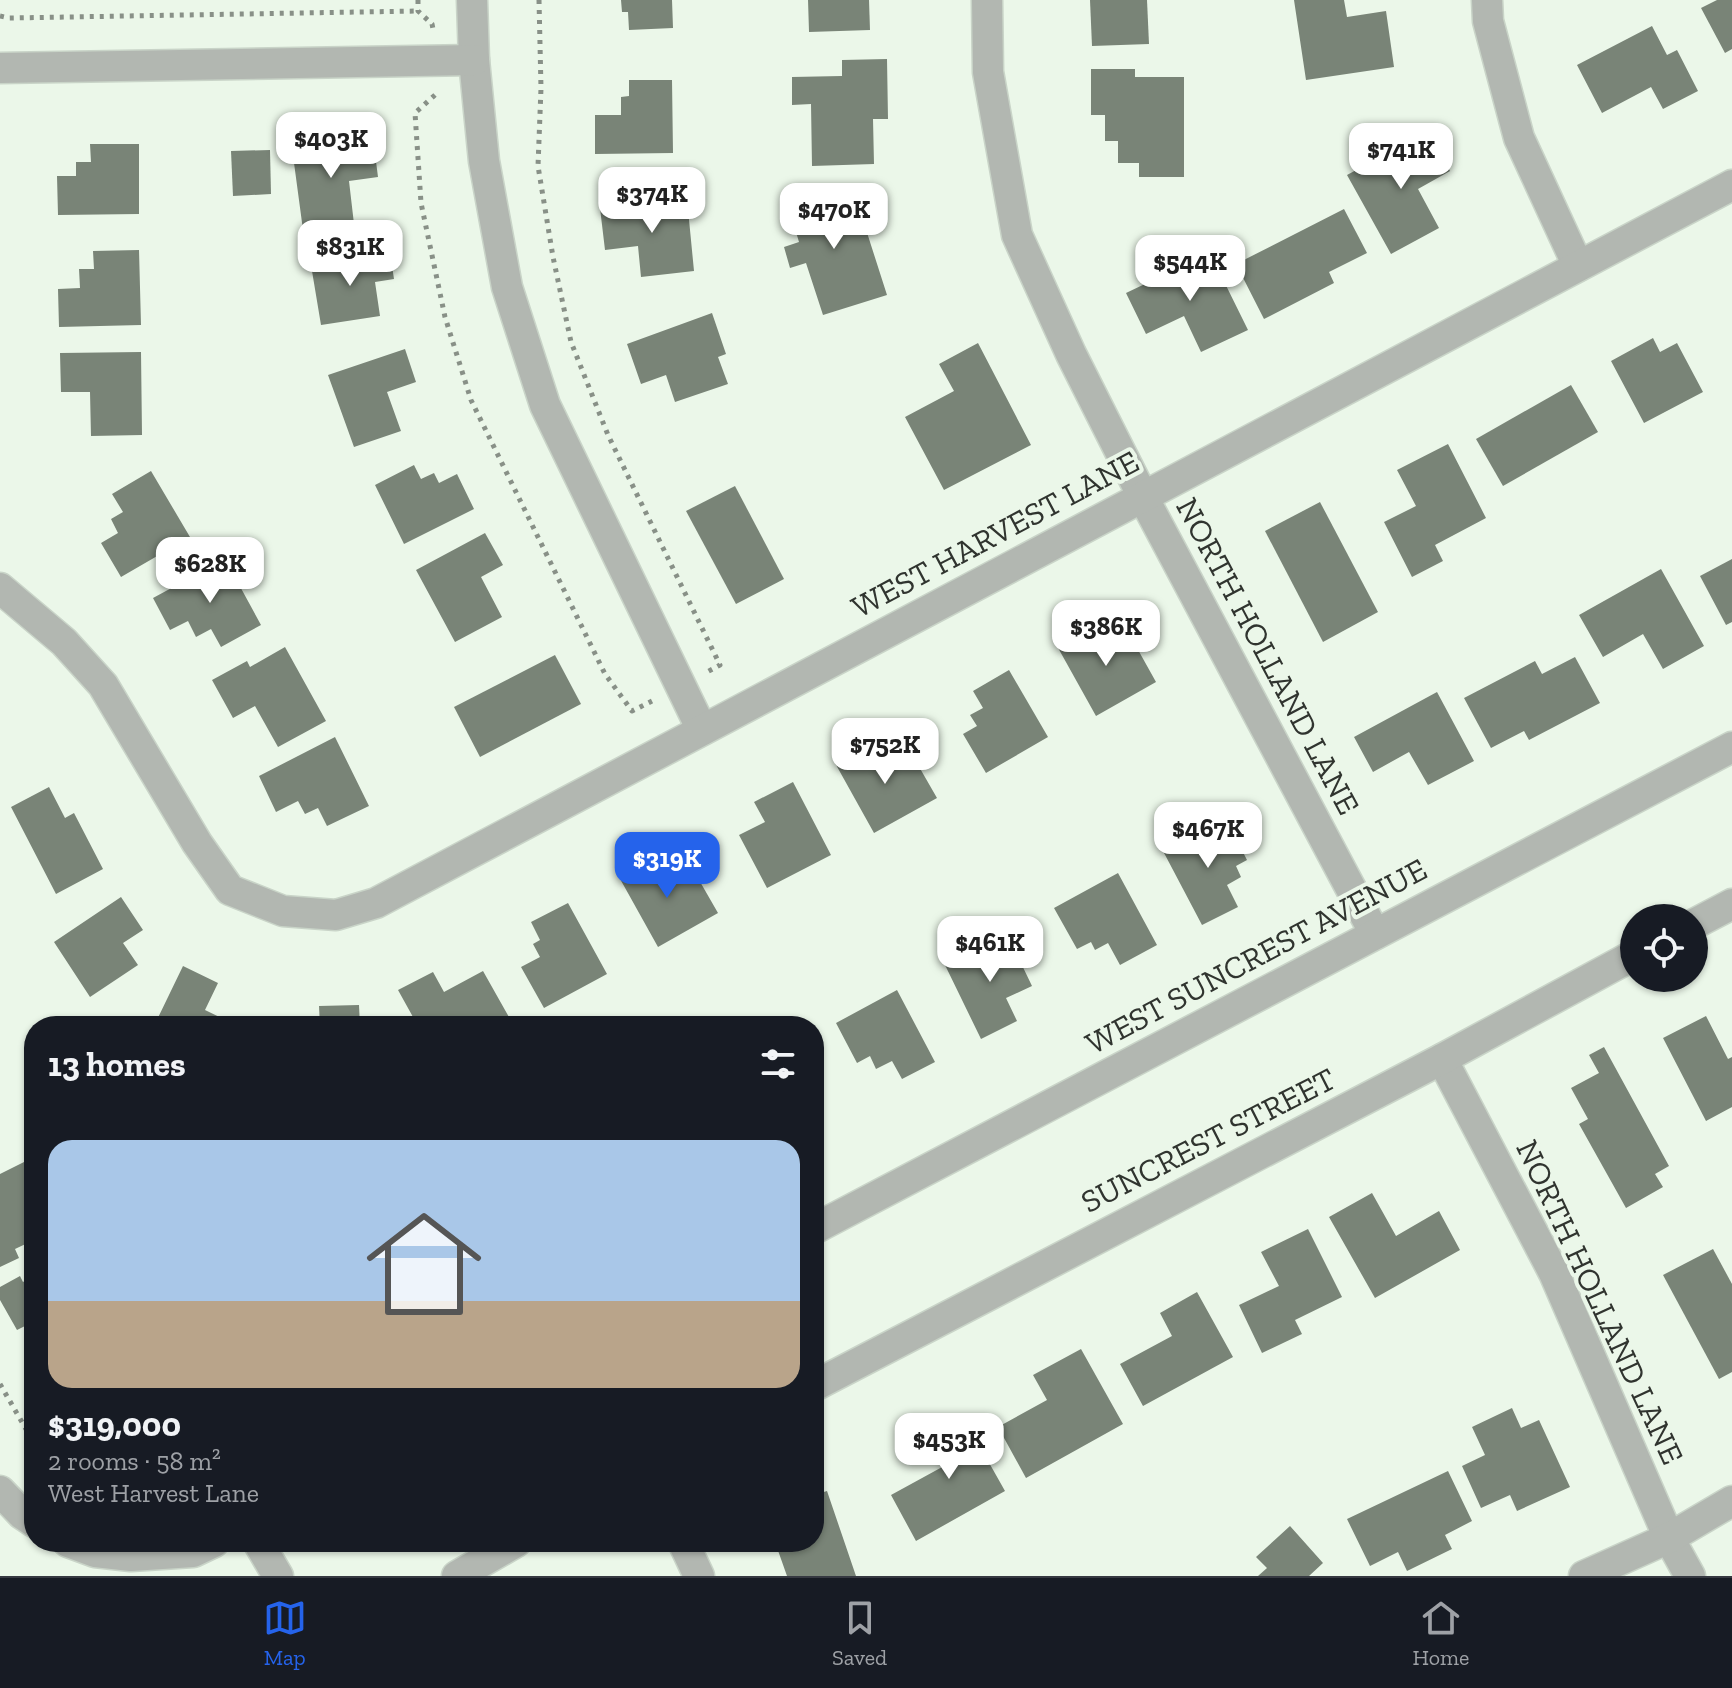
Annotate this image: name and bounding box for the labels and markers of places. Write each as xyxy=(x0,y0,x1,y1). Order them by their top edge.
pin: $403K xyxy=(275,112,387,180)
pin: $741K xyxy=(1345,123,1457,191)
pin: $374K xyxy=(596,167,708,235)
pin: $470K xyxy=(778,183,890,251)
pin: $831K xyxy=(294,220,406,288)
pin: $544K xyxy=(1134,235,1246,303)
pin: $628K xyxy=(154,537,266,605)
pin: $386K xyxy=(1050,600,1162,668)
pin: $752K xyxy=(829,718,941,786)
pin: $467K xyxy=(1152,802,1264,870)
pin: $319K xyxy=(611,832,723,900)
pin: $461K xyxy=(934,916,1046,984)
pin: $453K xyxy=(893,1413,1005,1481)

